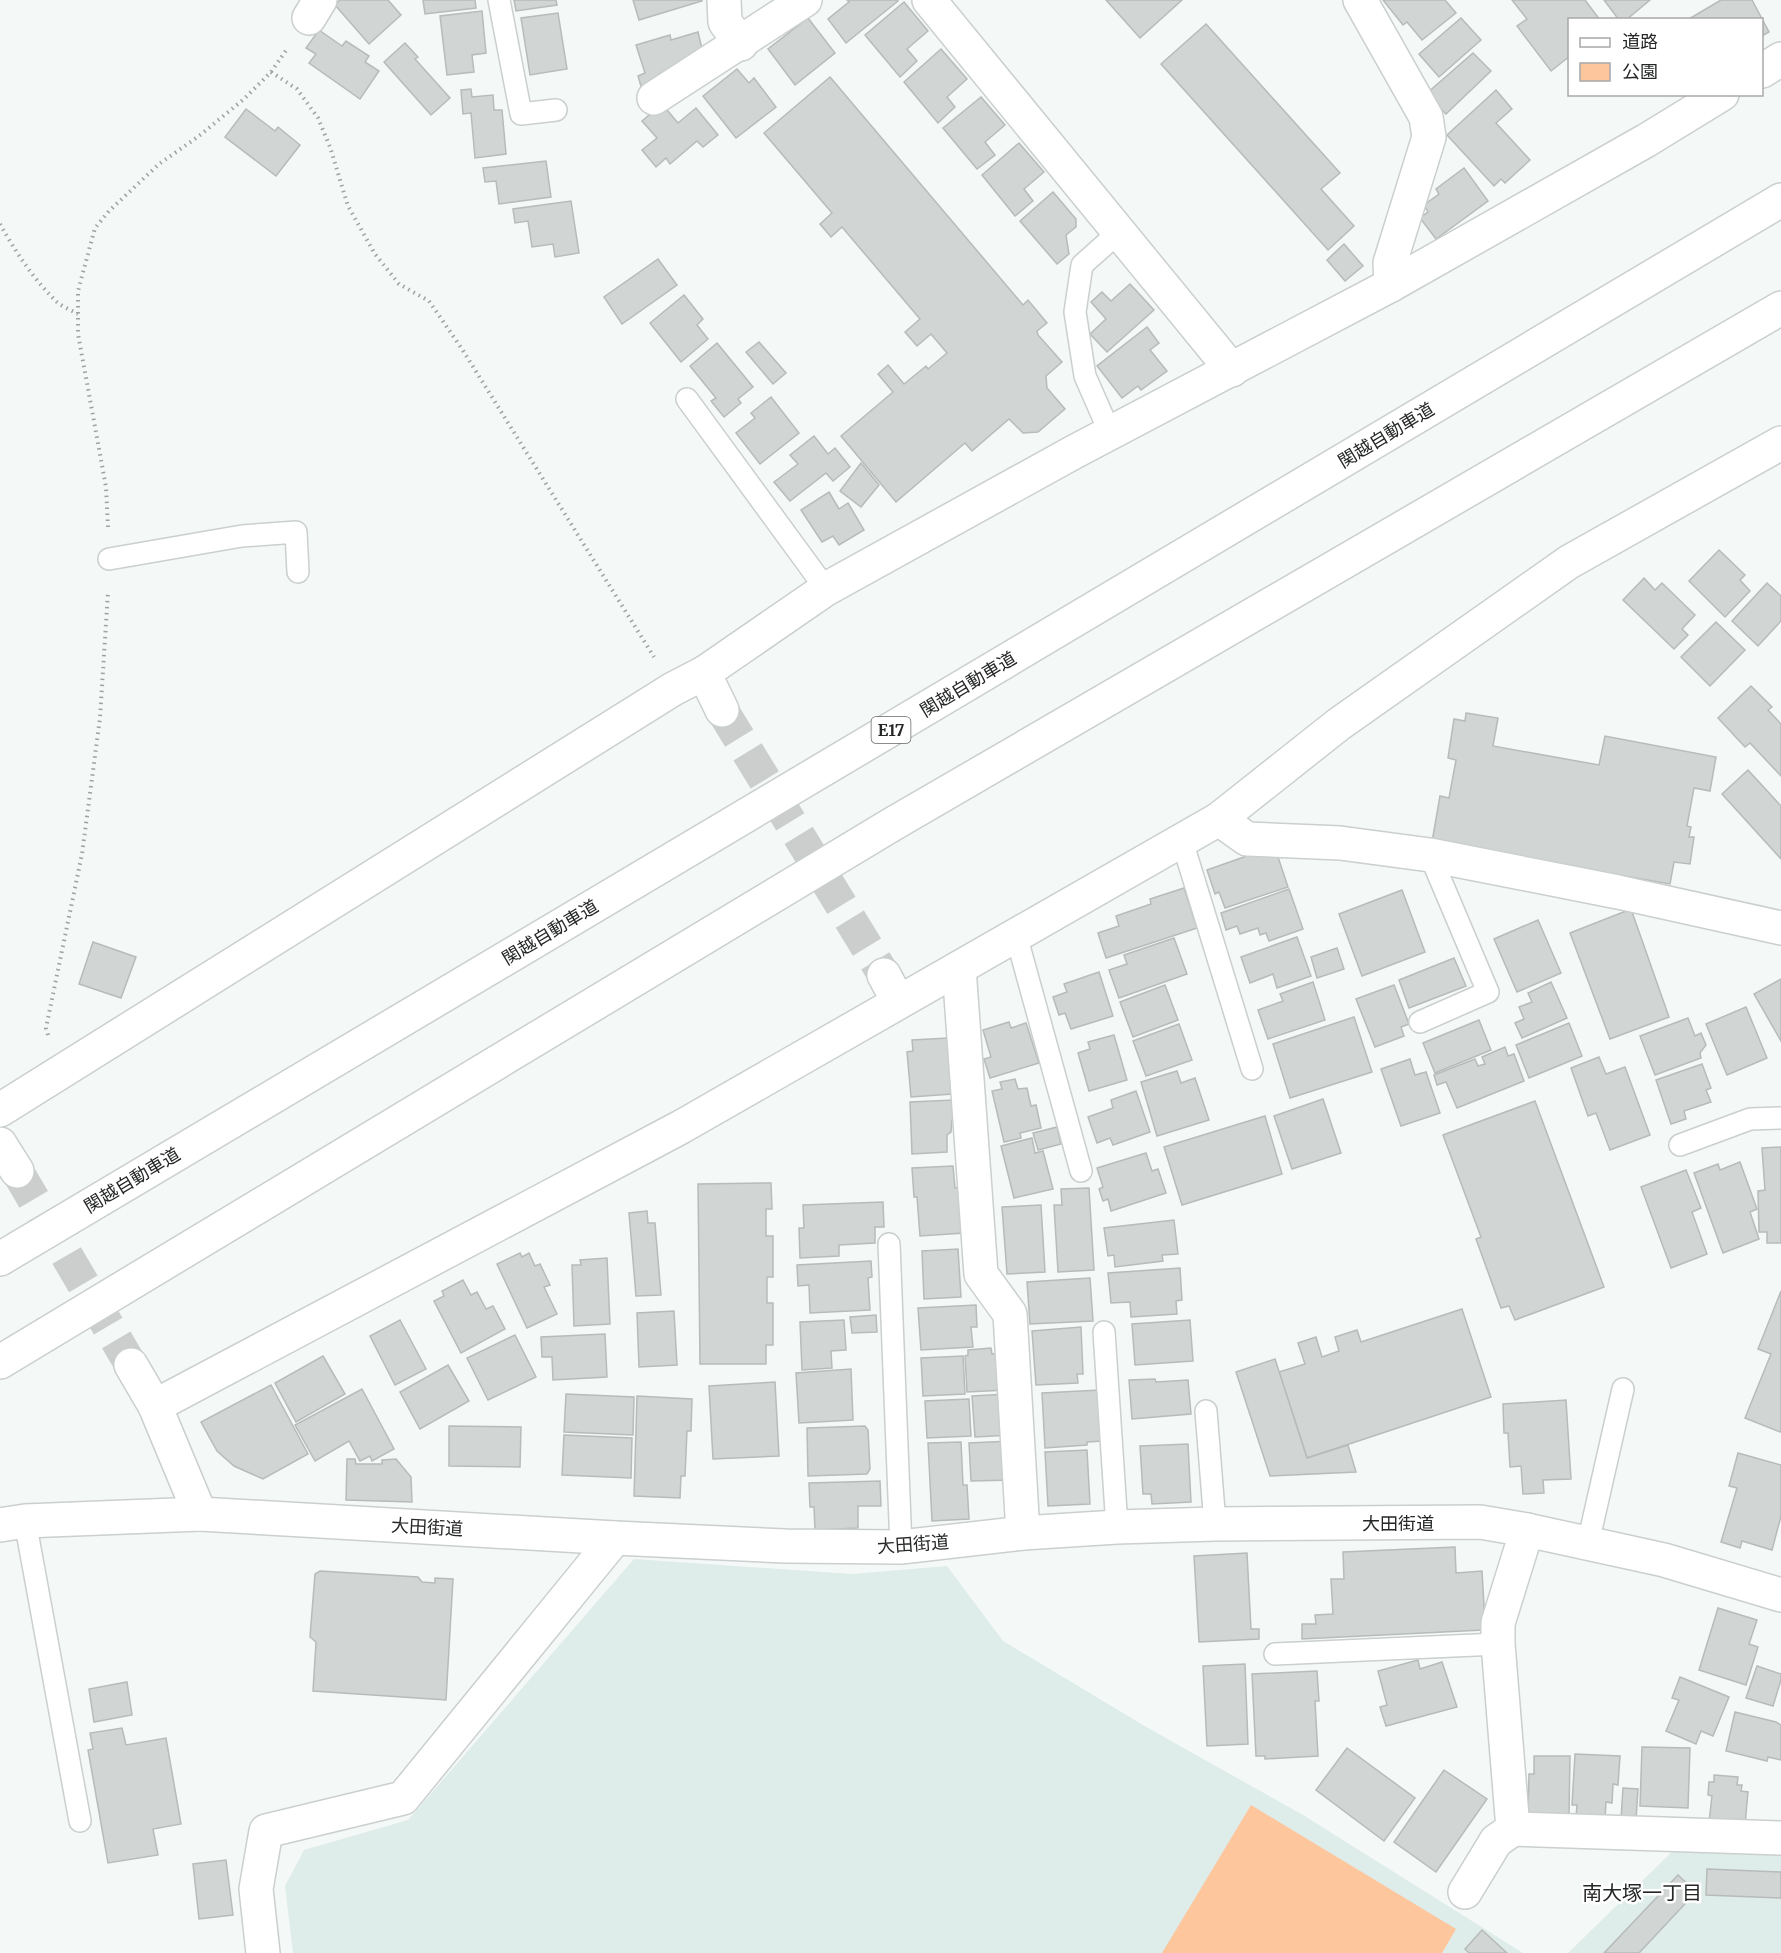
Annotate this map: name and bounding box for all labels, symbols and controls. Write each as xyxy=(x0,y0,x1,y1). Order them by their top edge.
legend xyxy=(1568,18,1763,96)
text: 道路 xyxy=(1622,30,1658,53)
text: 公園 xyxy=(1622,60,1658,83)
street label: 関越自動車道 xyxy=(1334,397,1438,473)
street label: 関越自動車道 xyxy=(916,646,1020,722)
road number: E17 xyxy=(872,717,910,743)
street label: 関越自動車道 xyxy=(498,894,602,970)
street label: 関越自動車道 xyxy=(80,1142,184,1218)
street label: 大田街道 xyxy=(1362,1512,1434,1535)
street label: 大田街道 xyxy=(390,1514,464,1540)
street label: 大田街道 xyxy=(876,1530,950,1558)
district label: 南大塚一丁目 xyxy=(1582,1880,1702,1905)

